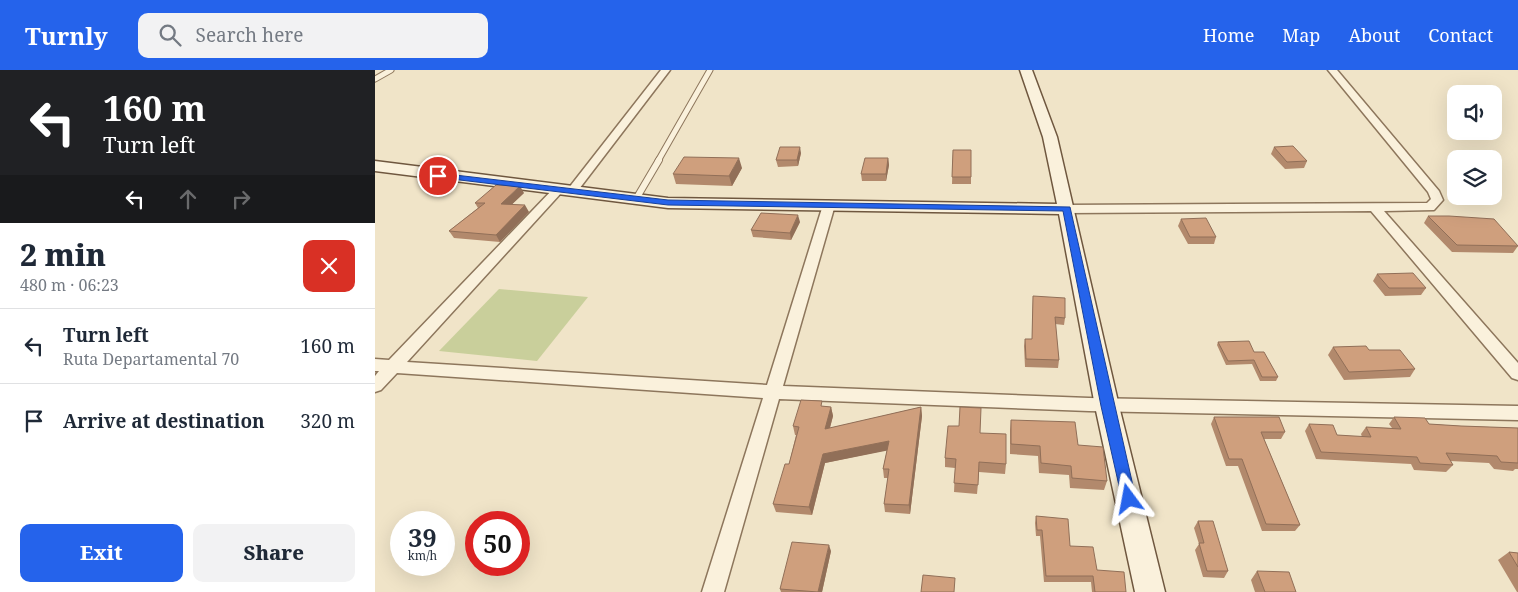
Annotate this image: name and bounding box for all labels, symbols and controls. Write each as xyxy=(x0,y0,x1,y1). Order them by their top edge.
search box xyxy=(138,13,488,58)
text: Turnly xyxy=(25,19,108,52)
icon: search xyxy=(156,21,184,49)
text: Search here xyxy=(196,22,303,48)
text: Home xyxy=(1203,23,1254,47)
text: Map xyxy=(1282,23,1320,47)
text: About xyxy=(1348,23,1400,47)
text: Contact xyxy=(1428,23,1493,47)
text: 160 m xyxy=(103,84,206,131)
map controls xyxy=(1447,85,1502,205)
button: sound xyxy=(1447,85,1502,140)
icon: left xyxy=(20,90,85,155)
text: Turn left xyxy=(103,129,195,159)
button: layers xyxy=(1447,150,1502,205)
pin xyxy=(417,155,459,197)
icon: arrive xyxy=(424,162,452,190)
icon: left xyxy=(121,185,149,213)
icon: ahead xyxy=(174,185,202,213)
icon: right xyxy=(227,185,255,213)
text: 2 min xyxy=(20,234,106,275)
button: close xyxy=(303,240,355,292)
text: 480 m · 06:23 xyxy=(20,274,119,296)
text: Turn left xyxy=(63,322,149,348)
icon: left xyxy=(20,332,48,360)
text: 160 m xyxy=(300,333,355,359)
text: Ruta Departamental 70 xyxy=(63,348,239,370)
icon: arrive xyxy=(20,407,48,435)
text: Arrive at destination xyxy=(63,408,265,434)
text: 320 m xyxy=(300,408,355,434)
position arrow xyxy=(1102,472,1154,524)
speed limit sign: 50 xyxy=(465,511,530,576)
text: 39 xyxy=(408,520,437,554)
button: Exit xyxy=(20,524,183,582)
button: Share xyxy=(193,524,355,582)
text: km/h xyxy=(408,547,437,564)

